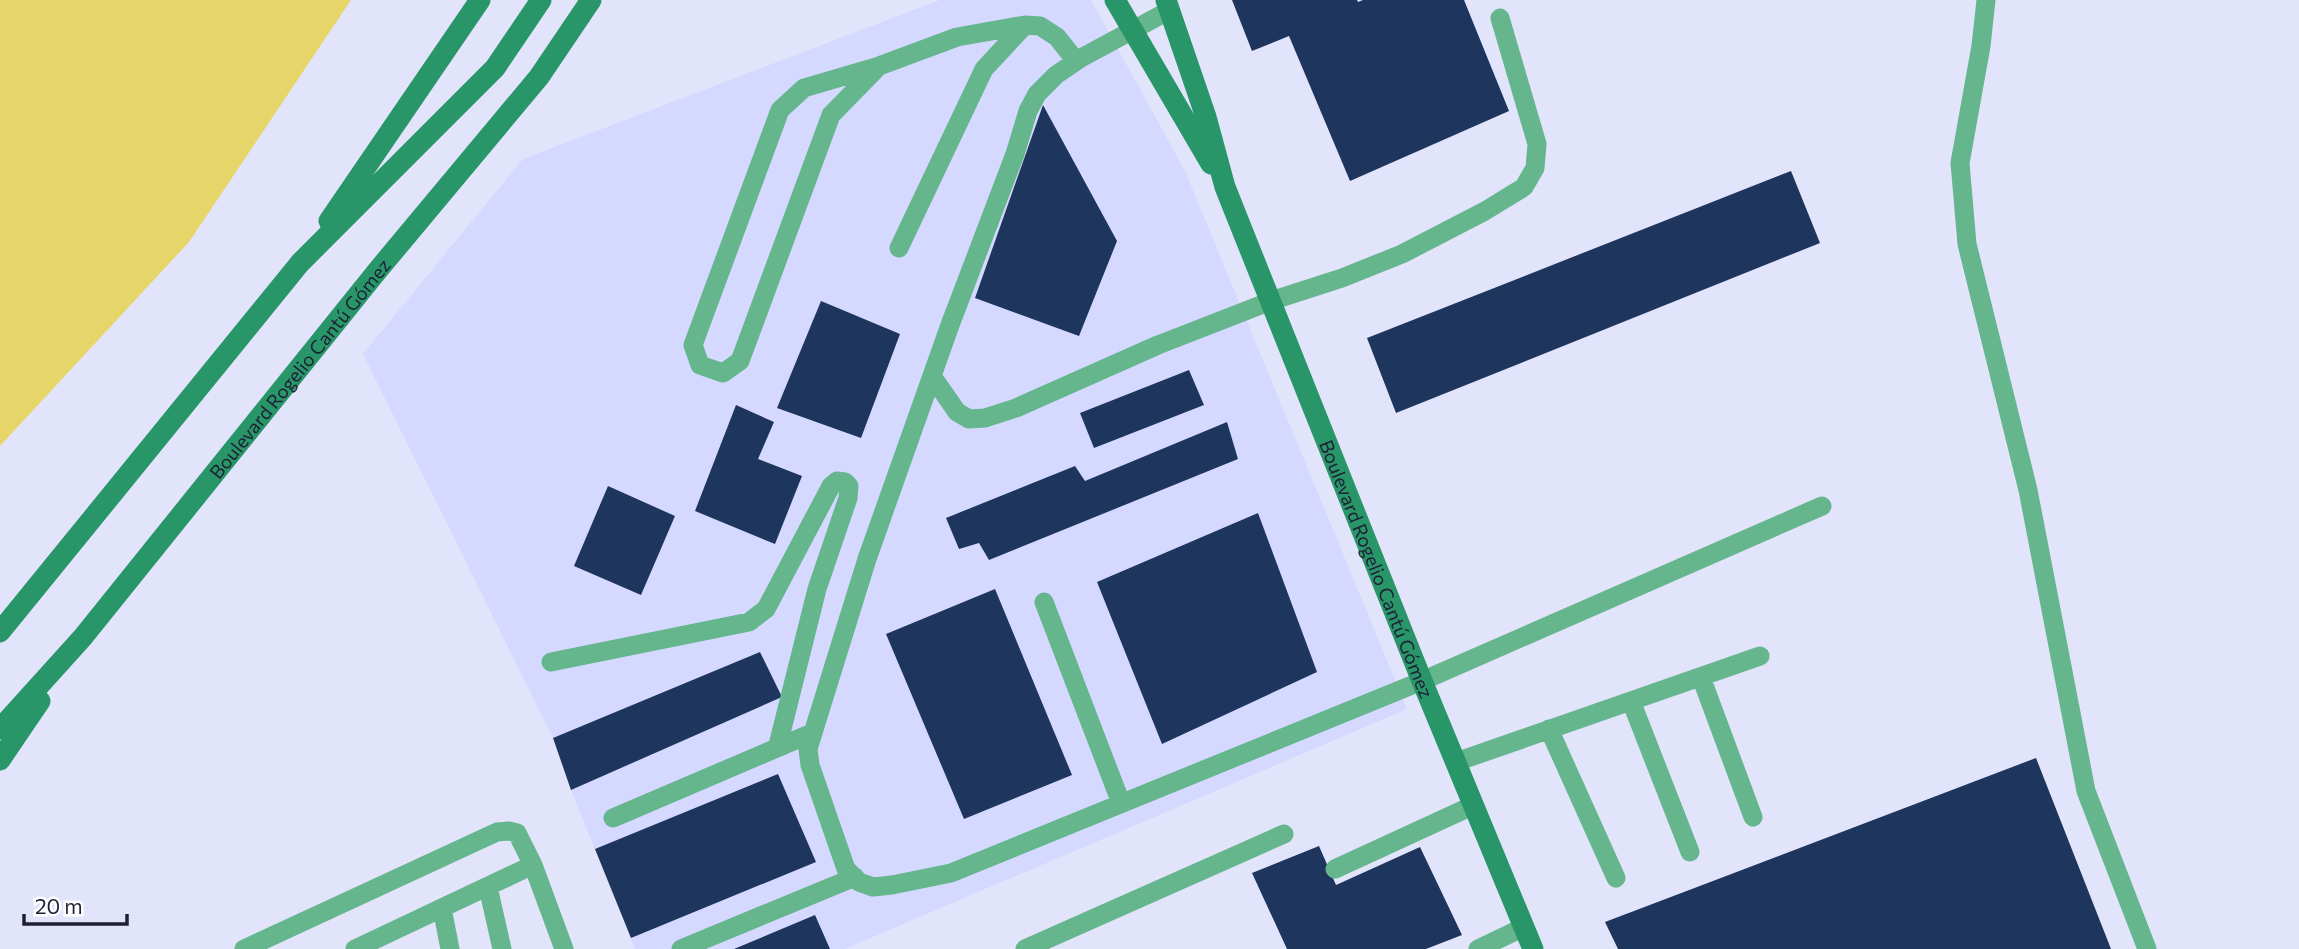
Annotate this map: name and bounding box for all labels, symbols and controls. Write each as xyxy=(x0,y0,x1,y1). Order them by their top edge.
street label: Boulevard Rogelio Cantú Gómez xyxy=(204,253,395,483)
street label: Boulevard Rogelio Cantú Gómez xyxy=(1315,436,1439,701)
scale bar xyxy=(24,883,128,927)
text: 20 m xyxy=(35,893,83,918)

